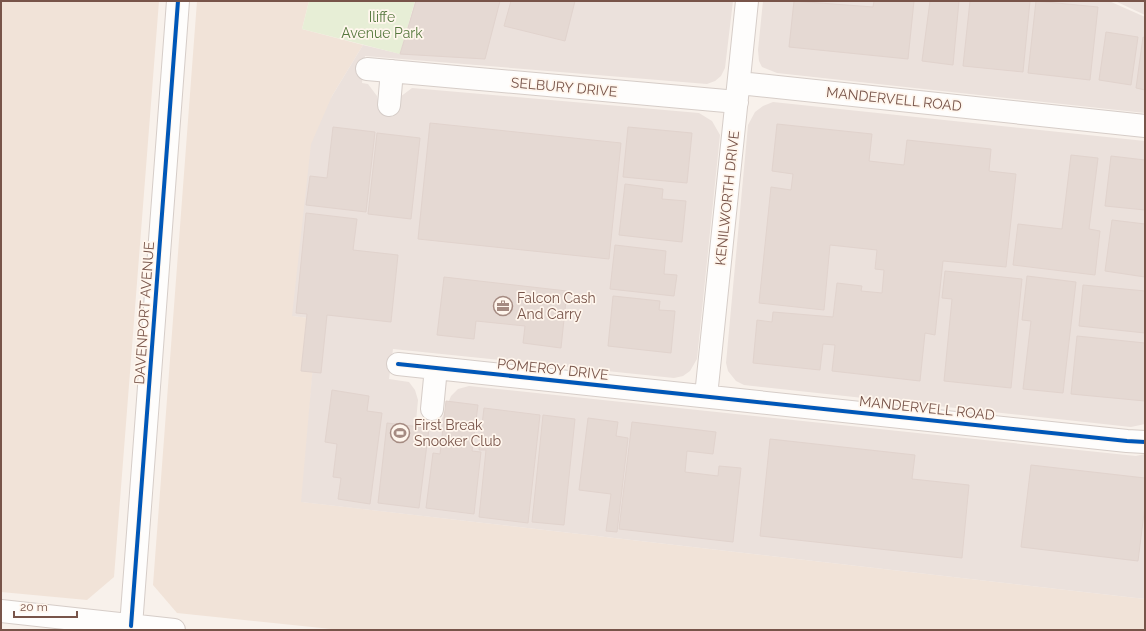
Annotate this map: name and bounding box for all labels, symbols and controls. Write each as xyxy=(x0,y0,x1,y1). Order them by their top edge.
park label: Iliffe Avenue Park xyxy=(341,9,423,41)
street label: SELBURY DRIVE xyxy=(510,74,618,100)
street label: MANDERVELL ROAD xyxy=(825,84,963,114)
street label: KENILWORTH DRIVE xyxy=(712,130,742,266)
street label: DAVENPORT AVENUE xyxy=(131,241,157,385)
place label: Falcon Cash And Carry xyxy=(517,290,596,322)
office icon: Falcon Cash And Carry xyxy=(492,295,514,317)
street label: POMEROY DRIVE xyxy=(497,355,609,383)
street label: MANDERVELL ROAD xyxy=(858,393,996,423)
place label: First Break Snooker Club xyxy=(414,417,501,449)
sports icon: First Break Snooker Club xyxy=(389,422,411,444)
scale bar xyxy=(14,593,77,619)
text: 20 m xyxy=(20,600,48,614)

